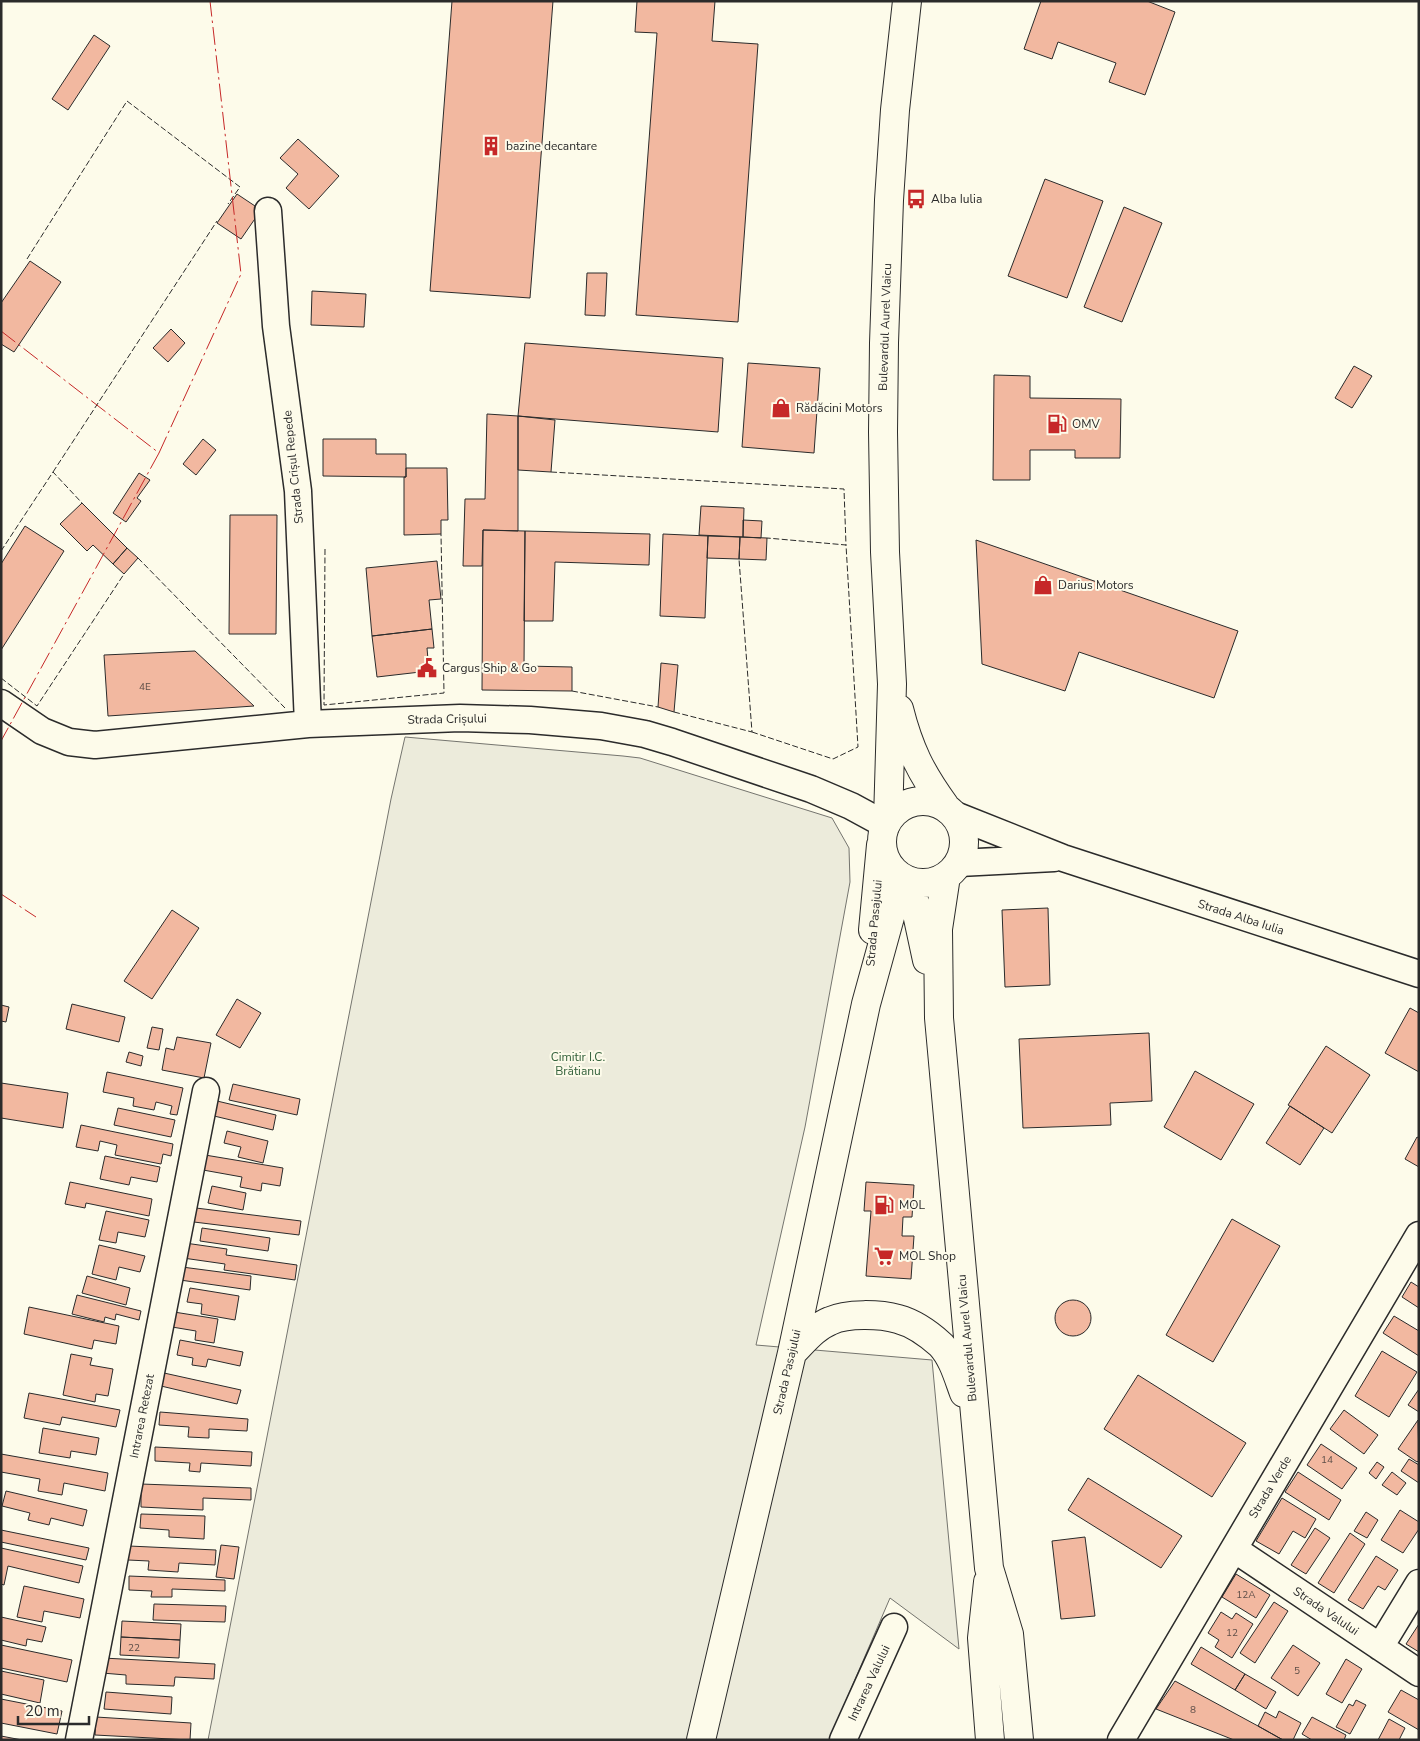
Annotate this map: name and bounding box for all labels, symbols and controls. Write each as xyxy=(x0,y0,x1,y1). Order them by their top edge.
building icon: bazine decantare xyxy=(480,135,502,157)
place label: bazine decantare xyxy=(506,138,597,154)
bus stop icon: Alba Iulia xyxy=(905,188,927,210)
place label: Alba Iulia xyxy=(931,191,982,207)
street label: Bulevardul Aurel Vlaicu xyxy=(875,263,895,391)
shop icon: Rădăcini Motors xyxy=(770,397,792,419)
place label: Rădăcini Motors xyxy=(796,400,883,416)
street label: Strada Crișul Repede xyxy=(279,410,307,524)
fuel station icon: OMV xyxy=(1046,413,1068,435)
place label: OMV xyxy=(1072,416,1100,432)
shop icon: Darius Motors xyxy=(1032,574,1054,596)
place label: Darius Motors xyxy=(1058,577,1134,593)
public building icon: Cargus Ship & Go xyxy=(416,657,438,679)
place label: Cargus Ship & Go xyxy=(442,660,537,676)
house number: 4E xyxy=(139,680,151,694)
street label: Strada Crișului xyxy=(407,710,487,728)
street label: Strada Pasajului xyxy=(862,879,886,967)
street label: Strada Alba Iulia xyxy=(1196,896,1286,938)
park label: Cimitir I.C. Brătianu xyxy=(551,1049,605,1079)
fuel station icon: MOL xyxy=(873,1194,895,1216)
place label: MOL xyxy=(899,1197,925,1213)
supermarket icon: MOL Shop xyxy=(873,1245,895,1267)
place label: MOL Shop xyxy=(899,1248,956,1264)
street label: Bulevardul Aurel Vlaicu xyxy=(953,1274,981,1402)
street label: Strada Pasajului xyxy=(769,1328,805,1416)
street label: Intrarea Retezat xyxy=(126,1372,158,1460)
street label: Strada Verde xyxy=(1245,1453,1295,1521)
house number: 14 xyxy=(1321,1453,1333,1467)
street label: Strada Valului xyxy=(1290,1583,1362,1639)
house number: 12A xyxy=(1236,1588,1256,1602)
house number: 12 xyxy=(1226,1626,1238,1640)
house number: 22 xyxy=(128,1641,140,1655)
street label: Intrarea Valului xyxy=(844,1642,894,1724)
house number: 5 xyxy=(1294,1664,1300,1678)
scale bar xyxy=(18,1694,89,1726)
text: 20 m xyxy=(25,1701,60,1721)
house number: 8 xyxy=(1190,1703,1196,1717)

